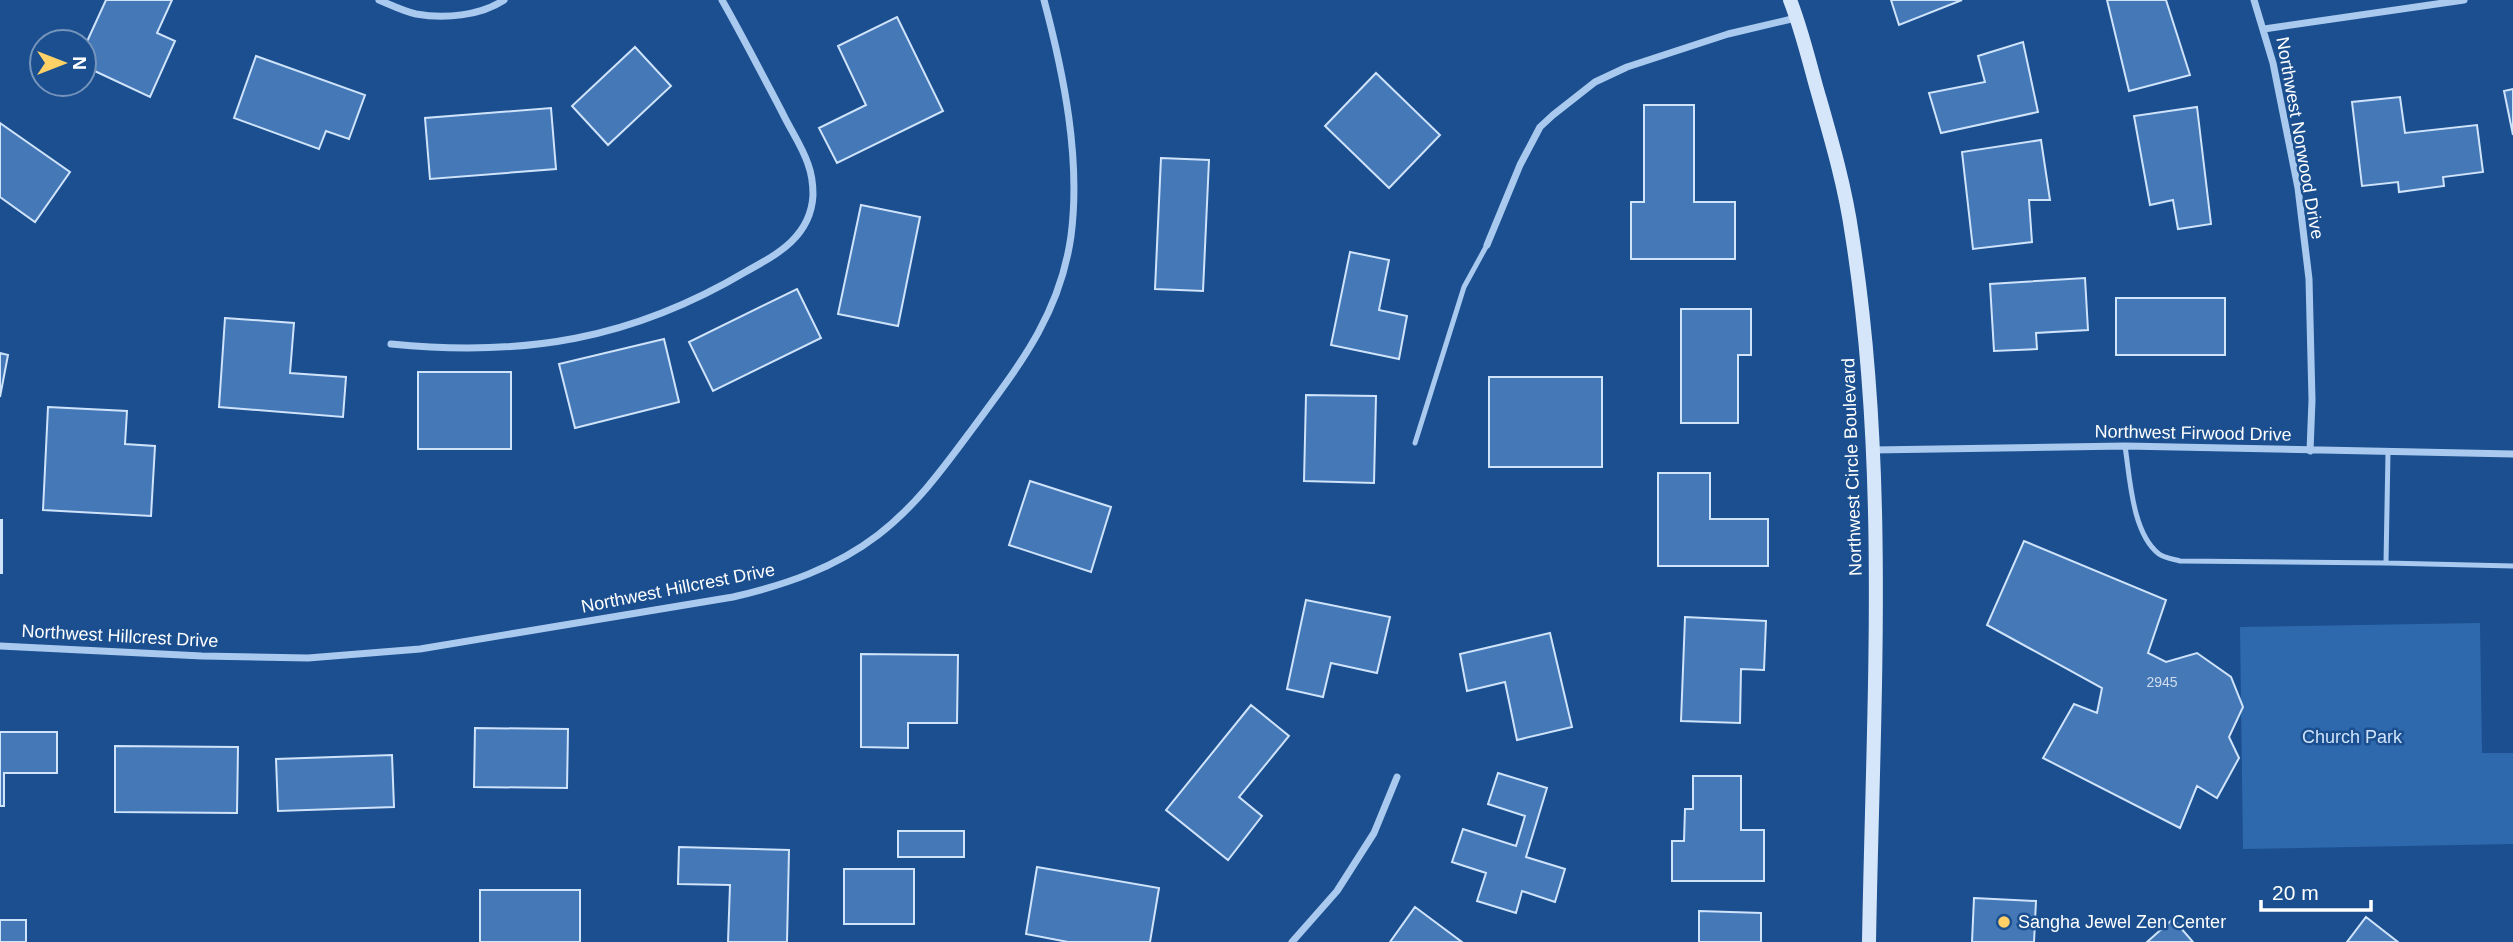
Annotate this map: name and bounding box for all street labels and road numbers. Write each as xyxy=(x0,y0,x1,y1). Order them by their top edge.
street label: Northwest Norwood Drive xyxy=(2272,35,2328,241)
street label: Northwest Circle Boulevard xyxy=(1838,358,1866,576)
street label: Northwest Firwood Drive xyxy=(2094,421,2292,445)
street label: Northwest Hillcrest Drive xyxy=(579,559,777,617)
street label: Northwest Hillcrest Drive xyxy=(21,621,219,651)

